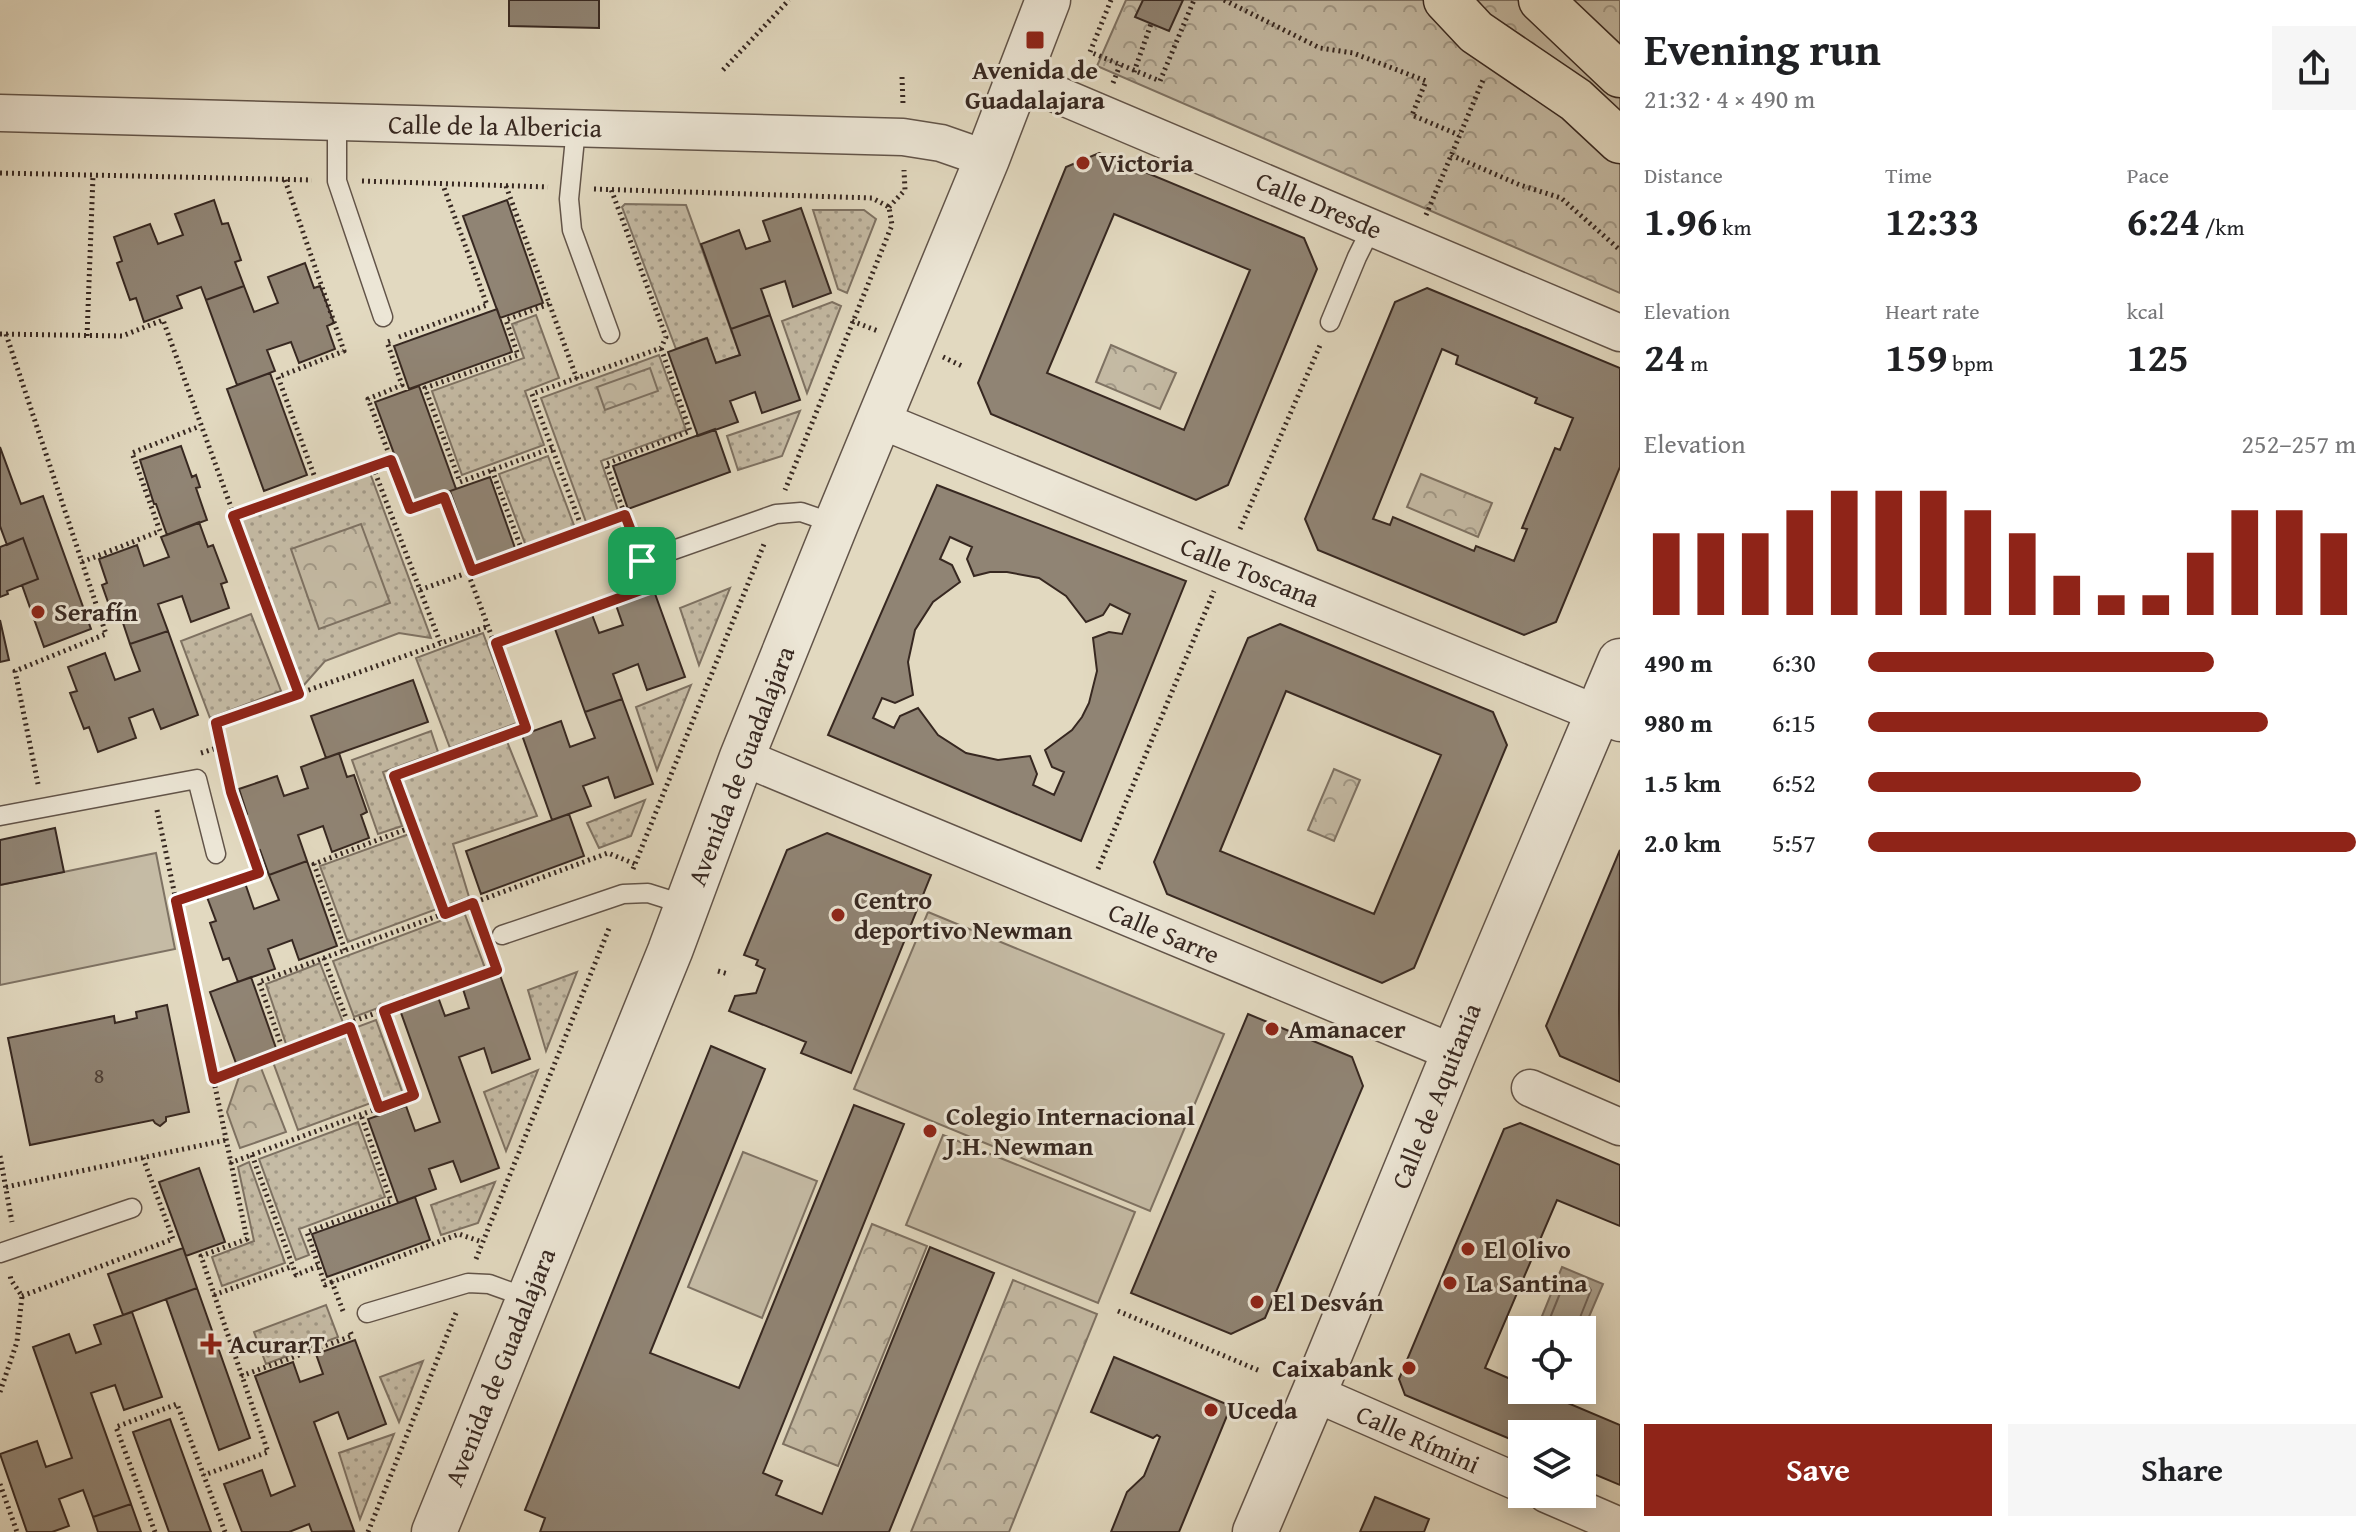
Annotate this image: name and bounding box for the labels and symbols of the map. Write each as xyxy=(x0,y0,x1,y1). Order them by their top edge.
marker: Avenida de Guadalajara xyxy=(1024,29,1046,51)
place label: Avenida de Guadalajara xyxy=(965,50,1106,119)
street label: Calle de la Albericia xyxy=(388,104,603,147)
place label: Victoria xyxy=(1099,143,1194,182)
marker: Victoria xyxy=(1074,154,1092,172)
street label: Calle Dresde xyxy=(1250,160,1388,249)
street label: Calle Toscana xyxy=(1175,526,1326,617)
pin xyxy=(608,527,676,595)
place label: Serafín xyxy=(54,592,139,631)
marker: Serafín xyxy=(29,603,47,621)
street label: Avenida de Guadalajara xyxy=(677,640,805,891)
place label: Centro deportivo Newman xyxy=(854,880,1073,949)
street label: Calle Sarre xyxy=(1103,892,1226,973)
marker: Centro deportivo Newman xyxy=(829,906,847,924)
street label: Calle de Aquitania xyxy=(1381,996,1491,1195)
place label: Amanacer xyxy=(1288,1009,1406,1048)
marker: Amanacer xyxy=(1263,1020,1281,1038)
house number: 8 xyxy=(94,1059,104,1091)
place label: Colegio Internacional J.H. Newman xyxy=(942,1096,1195,1165)
marker: Colegio Internacional J.H. Newman xyxy=(921,1122,939,1140)
place label: El Olivo xyxy=(1484,1229,1571,1268)
marker: El Olivo xyxy=(1459,1240,1477,1258)
street label: Avenida de Guadalajara xyxy=(434,1241,565,1492)
place label: La Santina xyxy=(1466,1263,1588,1302)
marker: La Santina xyxy=(1441,1274,1459,1292)
place label: El Desván xyxy=(1273,1282,1384,1321)
marker: El Desván xyxy=(1248,1293,1266,1311)
place label: AcurarT xyxy=(229,1324,325,1363)
marker: AcurarT xyxy=(200,1333,222,1355)
place label: Caixabank xyxy=(1272,1348,1393,1387)
marker: Caixabank xyxy=(1400,1359,1418,1377)
place label: Uceda xyxy=(1227,1390,1298,1429)
street label: Calle Rímini xyxy=(1350,1394,1486,1483)
marker: Uceda xyxy=(1202,1401,1220,1419)

